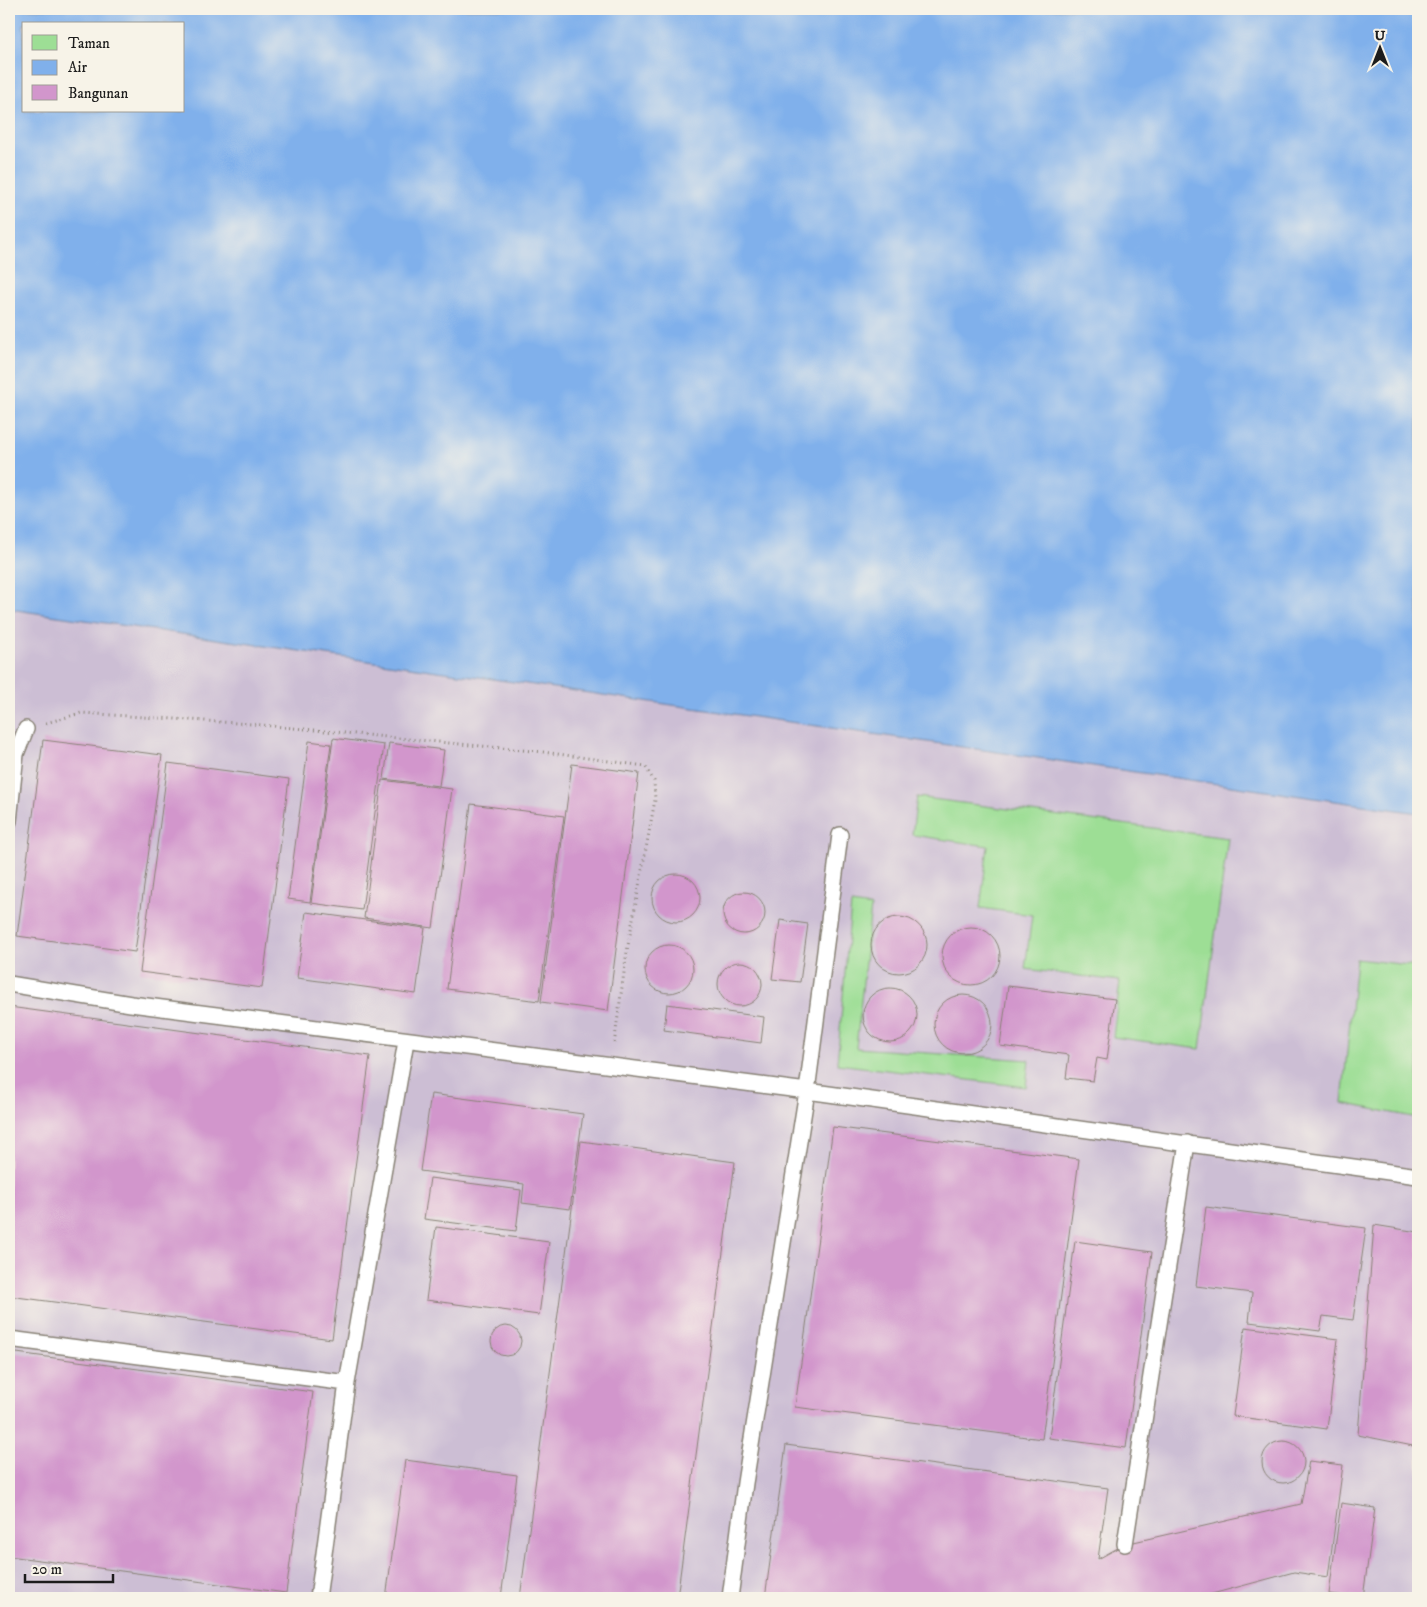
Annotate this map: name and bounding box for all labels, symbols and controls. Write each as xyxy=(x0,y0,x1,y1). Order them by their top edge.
legend xyxy=(22,22,185,112)
north arrow xyxy=(1354,22,1404,72)
text: U xyxy=(1375,27,1386,45)
text: Taman xyxy=(68,34,110,53)
text: Air xyxy=(68,58,87,77)
text: Bangunan xyxy=(68,84,128,103)
scale bar xyxy=(25,1552,112,1584)
text: 20 m xyxy=(32,1560,62,1579)

